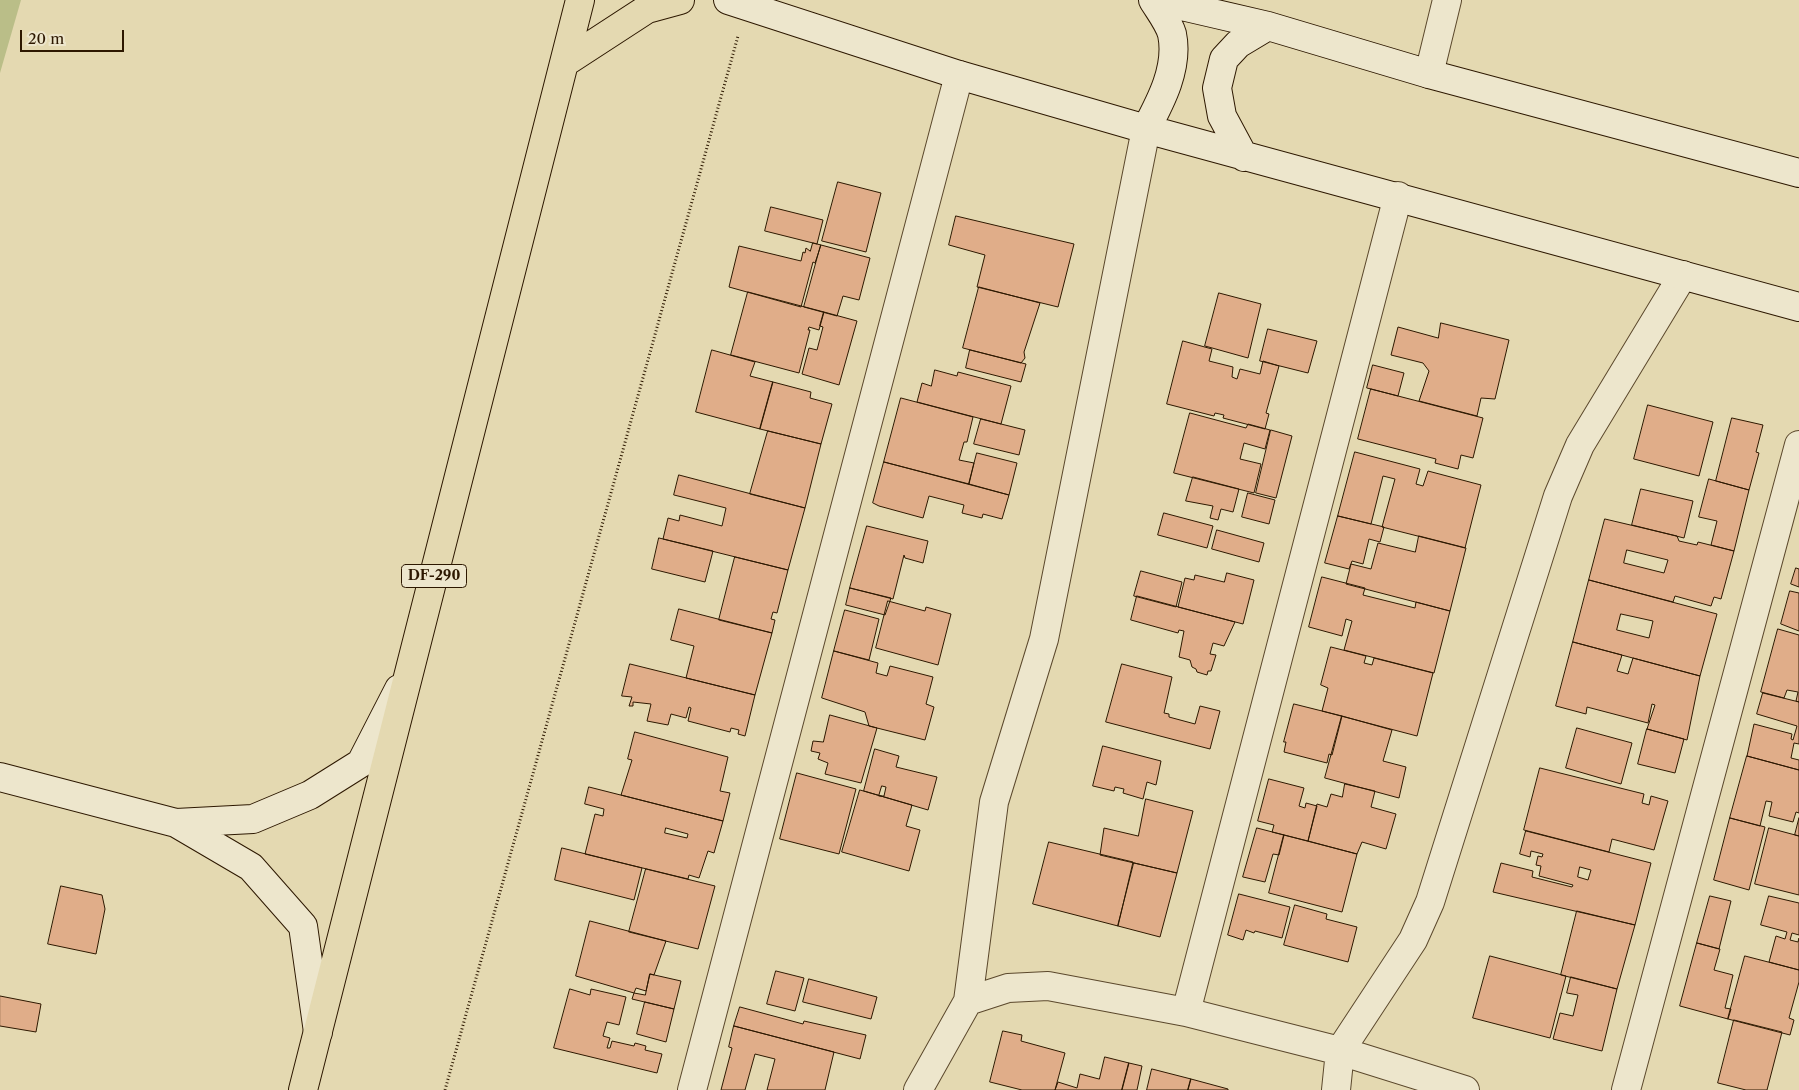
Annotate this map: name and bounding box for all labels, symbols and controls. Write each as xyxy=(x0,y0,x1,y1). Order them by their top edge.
scale bar xyxy=(22,20,126,52)
text: 20 m xyxy=(28,29,64,48)
road number: DF-290 xyxy=(402,564,466,588)

